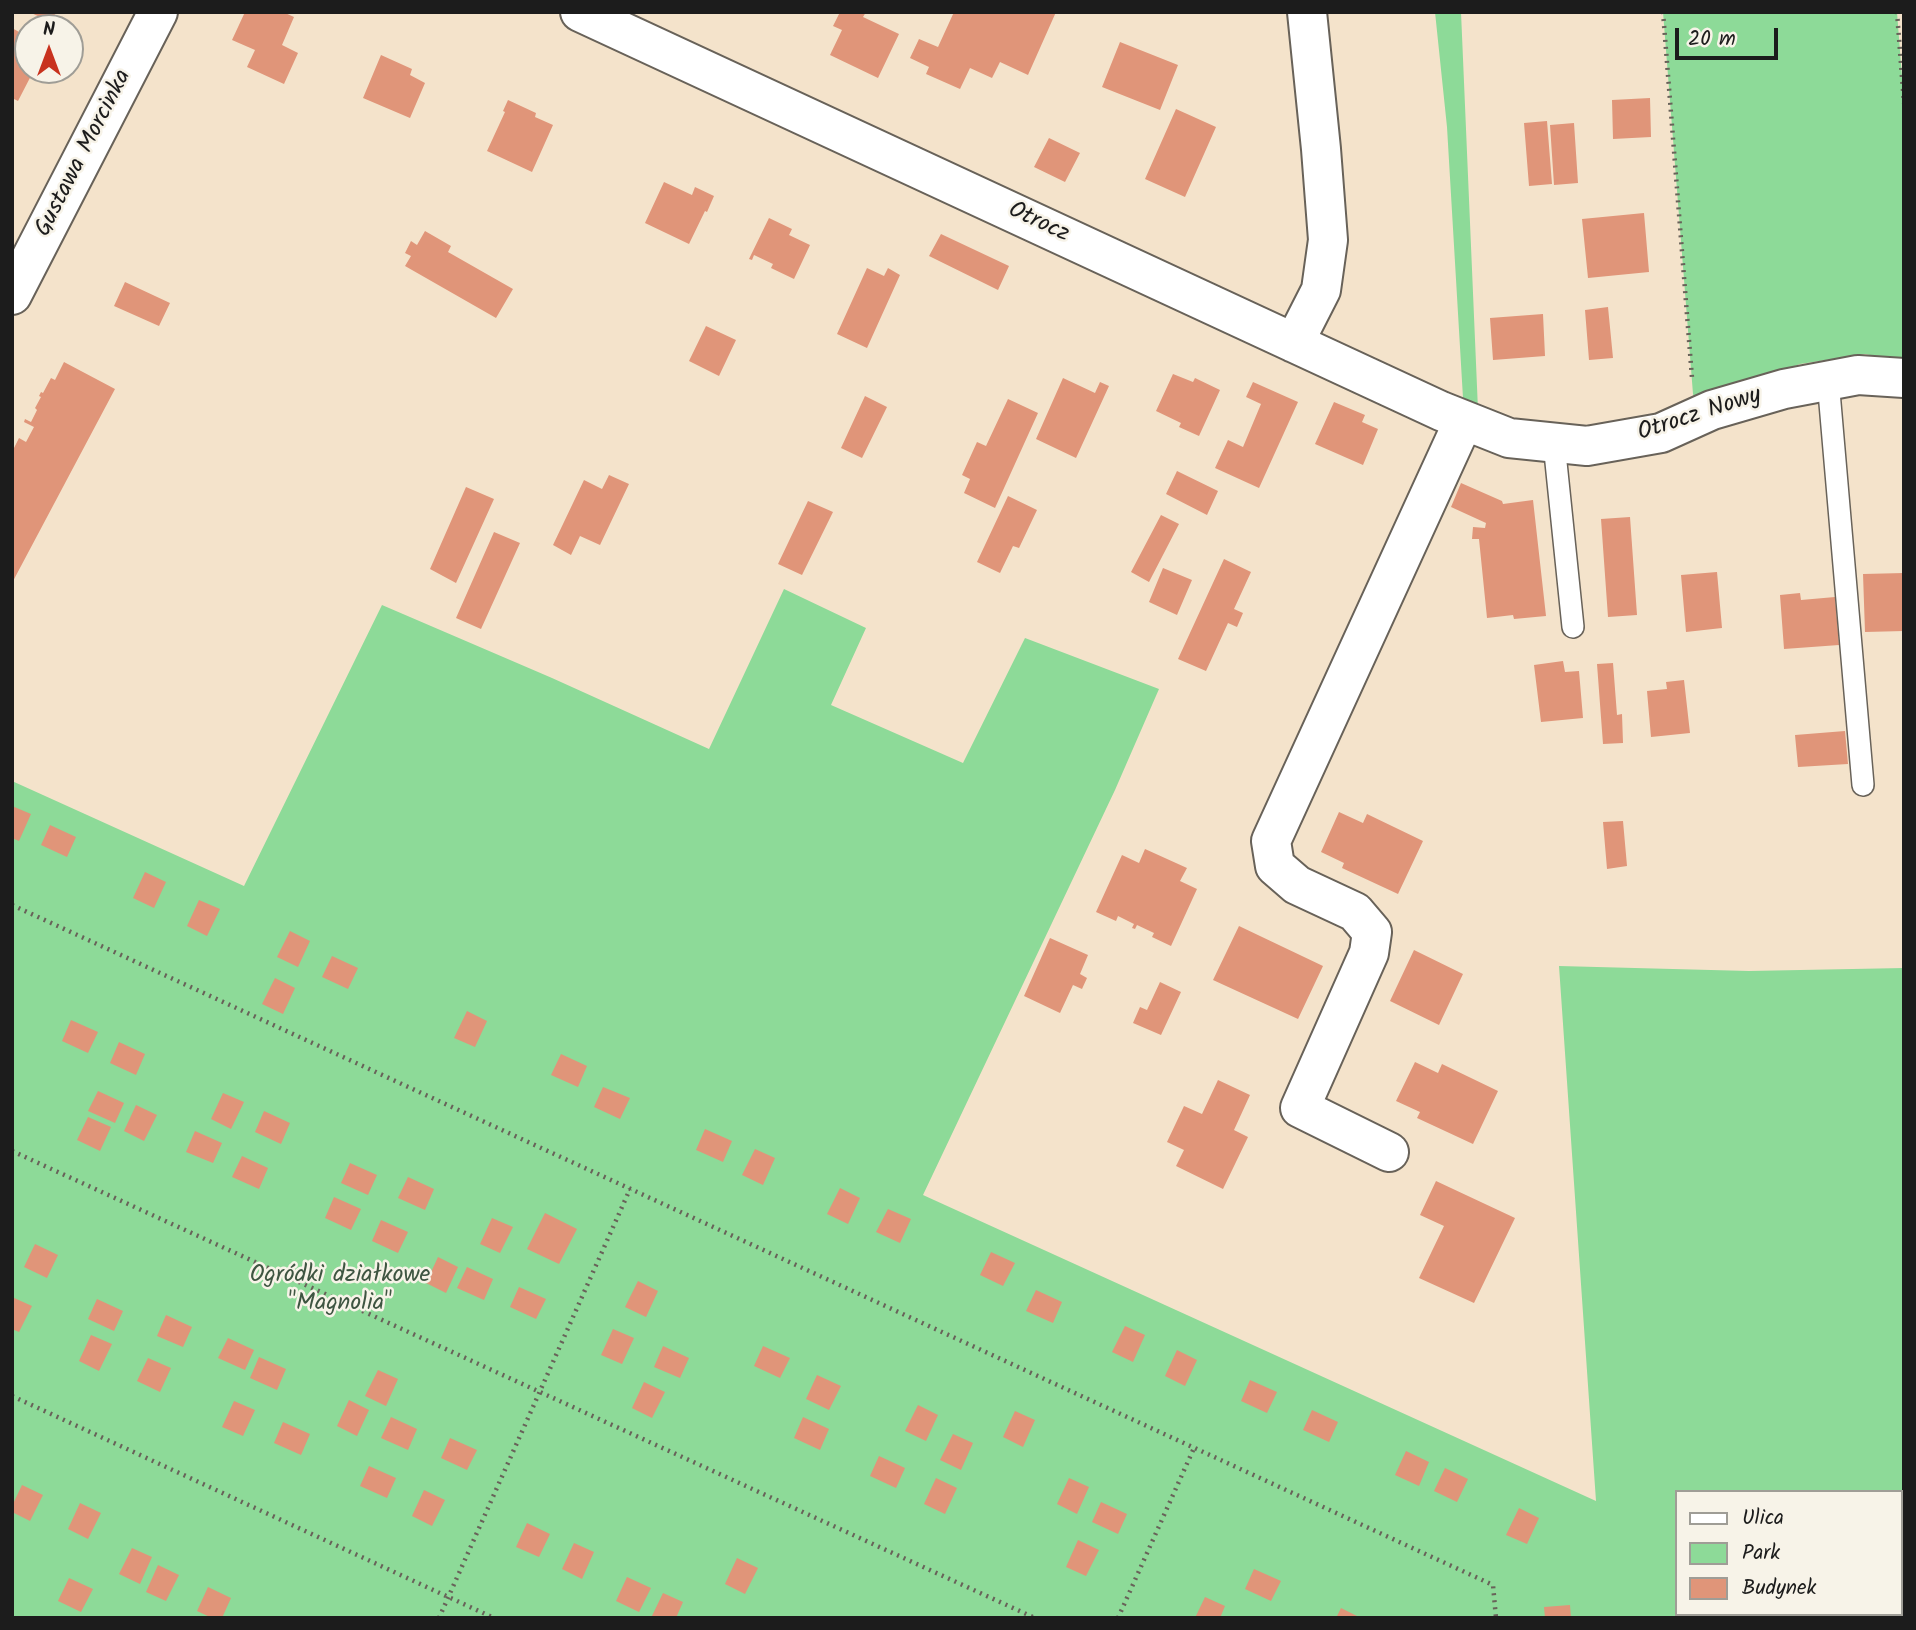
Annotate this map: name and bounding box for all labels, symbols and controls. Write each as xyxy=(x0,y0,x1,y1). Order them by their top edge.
north arrow xyxy=(14,14,84,84)
scale bar xyxy=(1678,14,1781,58)
text: N xyxy=(43,15,55,45)
text: 20 m xyxy=(1688,23,1736,56)
street label: Gustawa Morcinka xyxy=(31,66,139,242)
street label: Otrocz xyxy=(1003,197,1073,251)
street label: Otrocz Nowy xyxy=(1635,382,1765,450)
park label: Ogródki działkowe "Magnolia" xyxy=(250,1263,430,1319)
legend xyxy=(1674,1490,1902,1616)
text: Ulica xyxy=(1742,1502,1784,1535)
text: Park xyxy=(1742,1537,1780,1570)
text: Budynek xyxy=(1742,1572,1816,1605)

